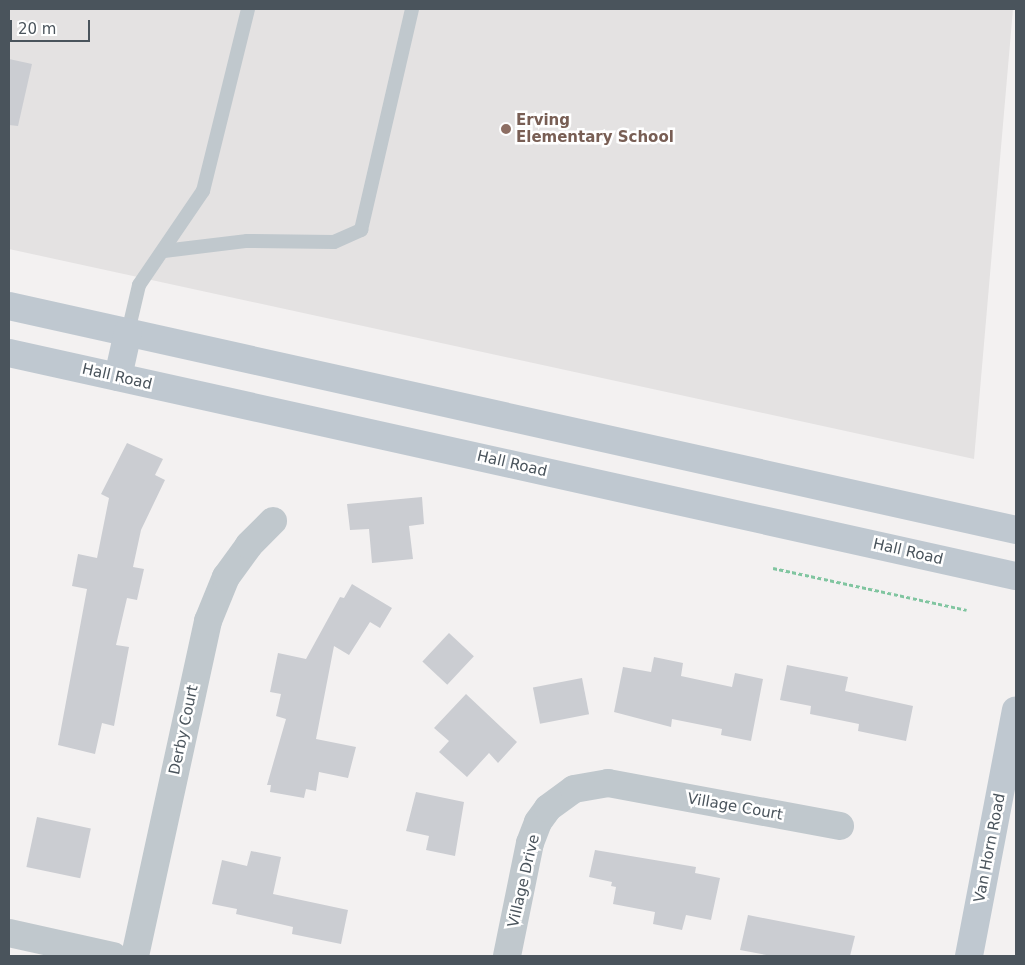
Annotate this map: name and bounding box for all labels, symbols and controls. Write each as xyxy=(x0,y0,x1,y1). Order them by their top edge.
scale bar xyxy=(12,10,92,42)
text: 20 m xyxy=(18,20,56,38)
place label: Erving Elementary School xyxy=(516,111,674,146)
marker: Erving Elementary School xyxy=(500,123,512,135)
street label: Hall Road xyxy=(80,360,154,394)
street label: Hall Road xyxy=(475,447,549,481)
street label: Hall Road xyxy=(871,535,945,569)
street label: Derby Court xyxy=(166,683,202,777)
street label: Village Court xyxy=(686,790,784,824)
street label: Van Horn Road xyxy=(971,792,1009,904)
street label: Village Drive xyxy=(505,833,543,929)

